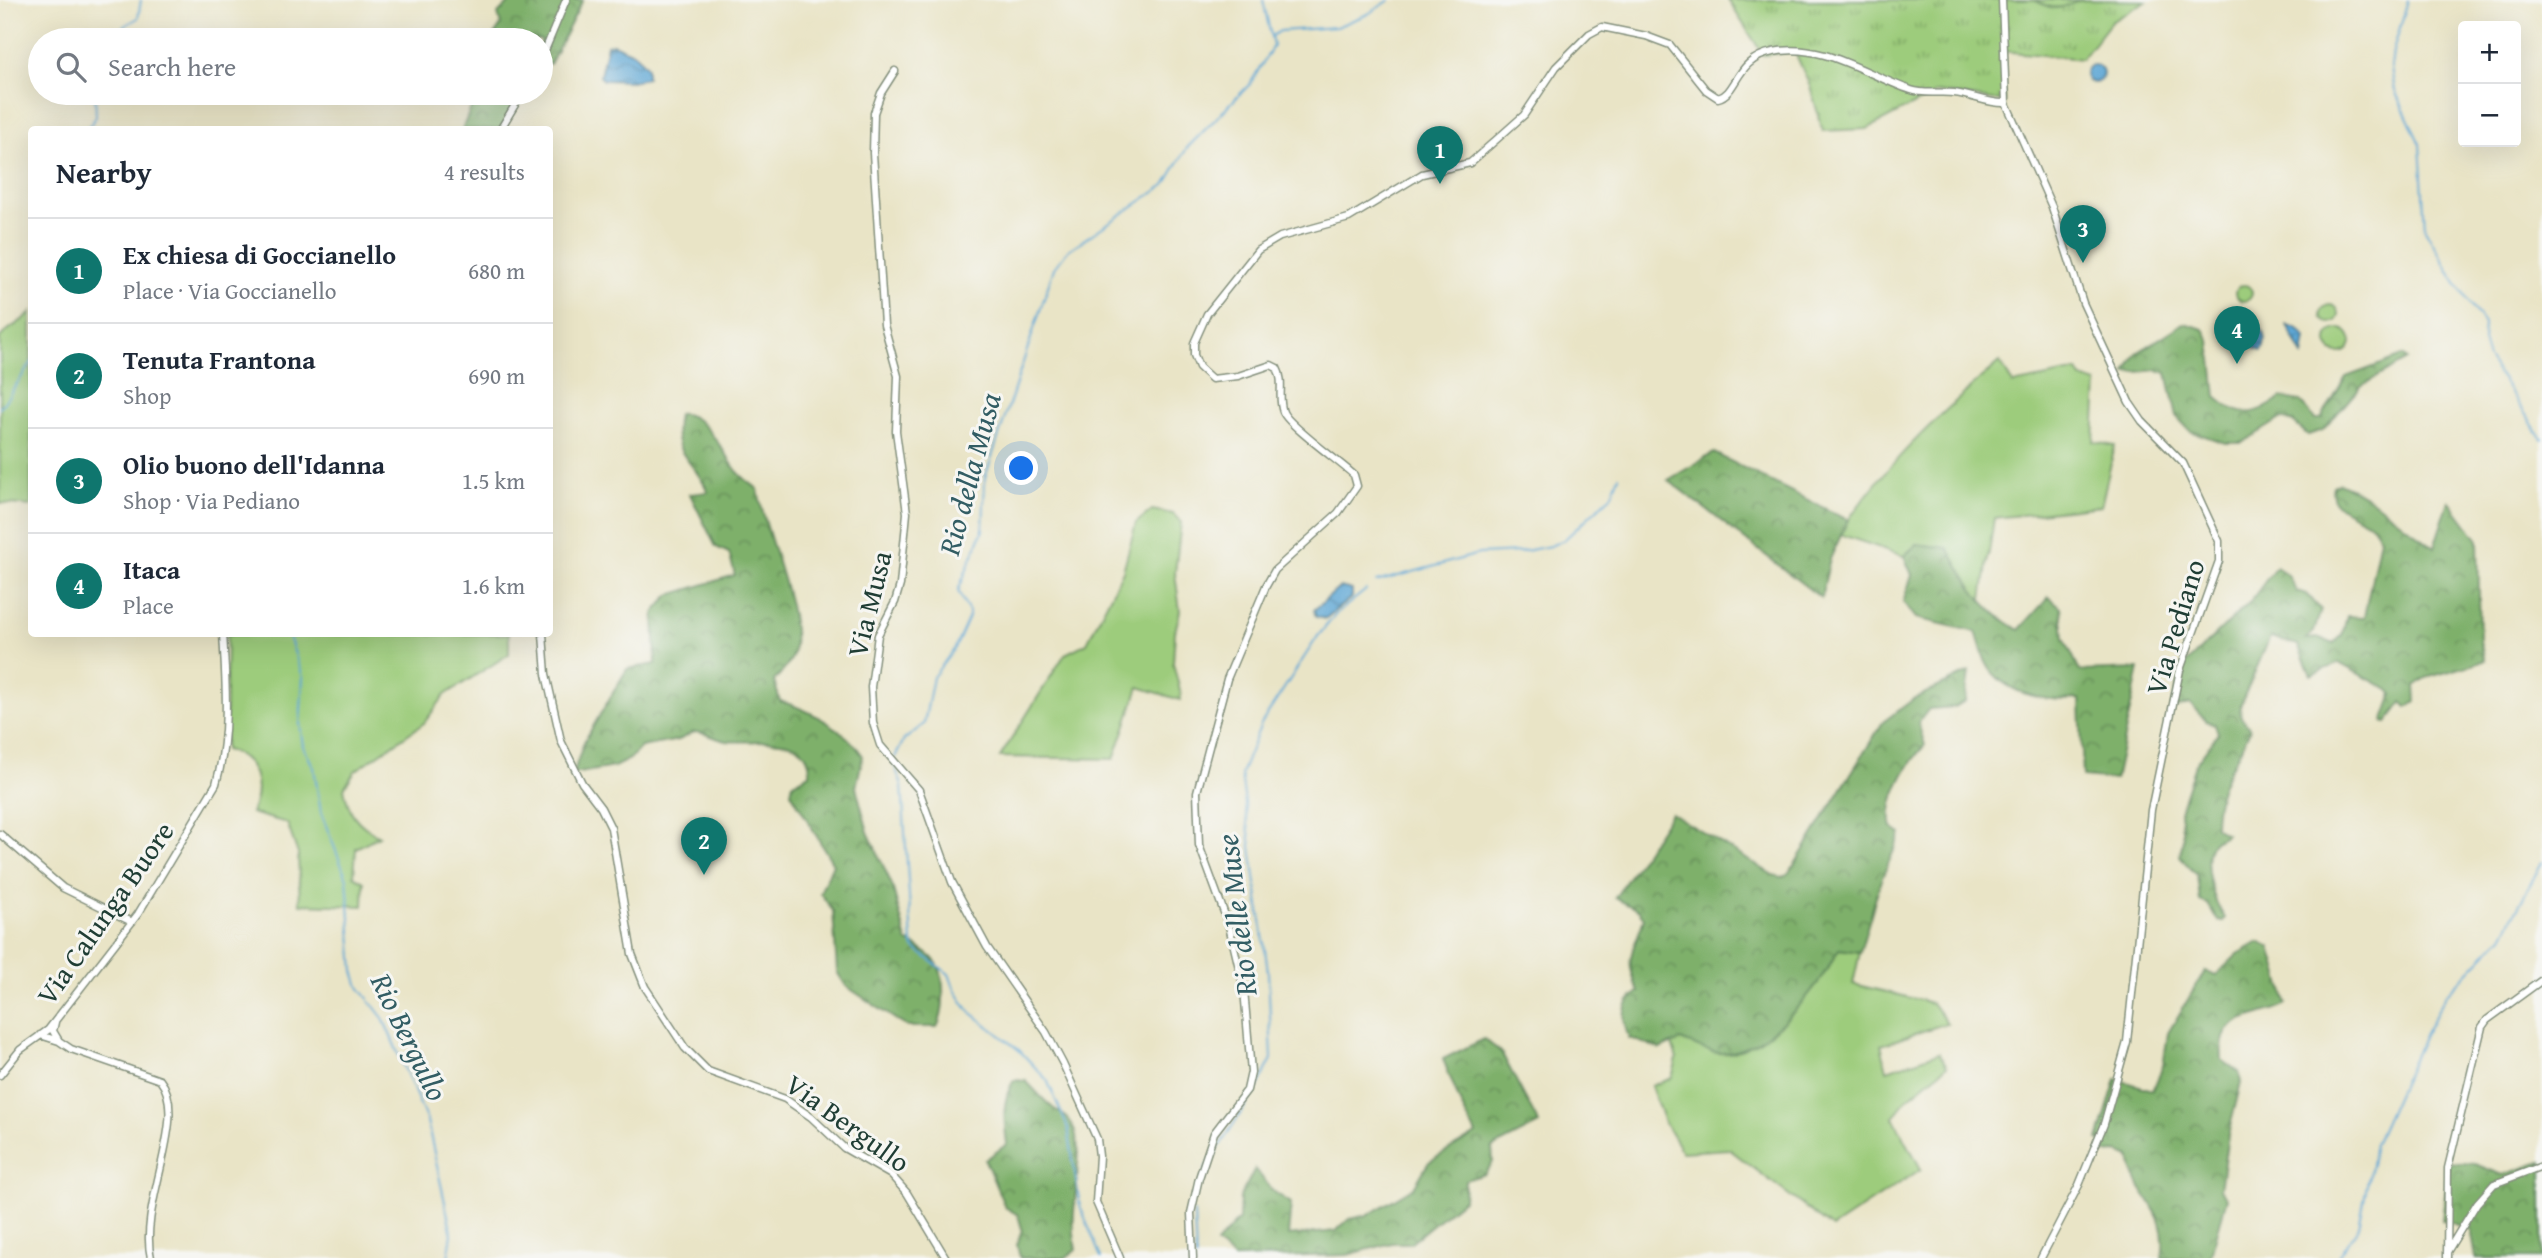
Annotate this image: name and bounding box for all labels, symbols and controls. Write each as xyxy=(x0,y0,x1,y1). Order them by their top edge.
map controls xyxy=(2458,21,2521,147)
button: + xyxy=(2458,21,2521,84)
search box xyxy=(28,28,553,105)
text: Search here xyxy=(108,47,236,86)
icon: search xyxy=(52,48,90,86)
button: − xyxy=(2458,84,2521,147)
pin: 1 xyxy=(1417,126,1463,184)
text: Nearby xyxy=(56,150,152,194)
text: 4 results xyxy=(444,155,525,188)
pin: 3 xyxy=(2060,205,2106,263)
text: Ex chiesa di Goccianello xyxy=(123,235,396,274)
text: 1 xyxy=(73,254,85,287)
text: 680 m xyxy=(468,254,525,287)
text: Place · Via Goccianello xyxy=(123,274,336,307)
pin: 4 xyxy=(2214,306,2260,364)
text: Tenuta Frantona xyxy=(123,340,315,379)
text: 2 xyxy=(73,359,85,392)
text: 690 m xyxy=(468,359,525,392)
text: Shop xyxy=(123,379,171,412)
water label: Rio della Musa xyxy=(926,388,1012,561)
text: Olio buono dell'Idanna xyxy=(123,445,385,484)
your location xyxy=(1004,451,1038,485)
text: 3 xyxy=(73,464,85,497)
text: 1.5 km xyxy=(462,464,525,497)
text: Shop · Via Pediano xyxy=(123,484,300,517)
street label: Via Musa xyxy=(836,546,902,661)
text: Itaca xyxy=(123,550,180,589)
street label: Via Pediano xyxy=(2134,554,2215,700)
text: 4 xyxy=(73,569,85,602)
text: 1.6 km xyxy=(462,569,525,602)
text: Place xyxy=(123,589,174,622)
street label: Via Calunga Buore xyxy=(26,813,183,1013)
pin: 2 xyxy=(681,817,727,875)
water label: Rio delle Muse xyxy=(1204,832,1268,1000)
water label: Rio Bergullo xyxy=(360,964,460,1108)
street label: Via Bergullo xyxy=(777,1063,919,1182)

